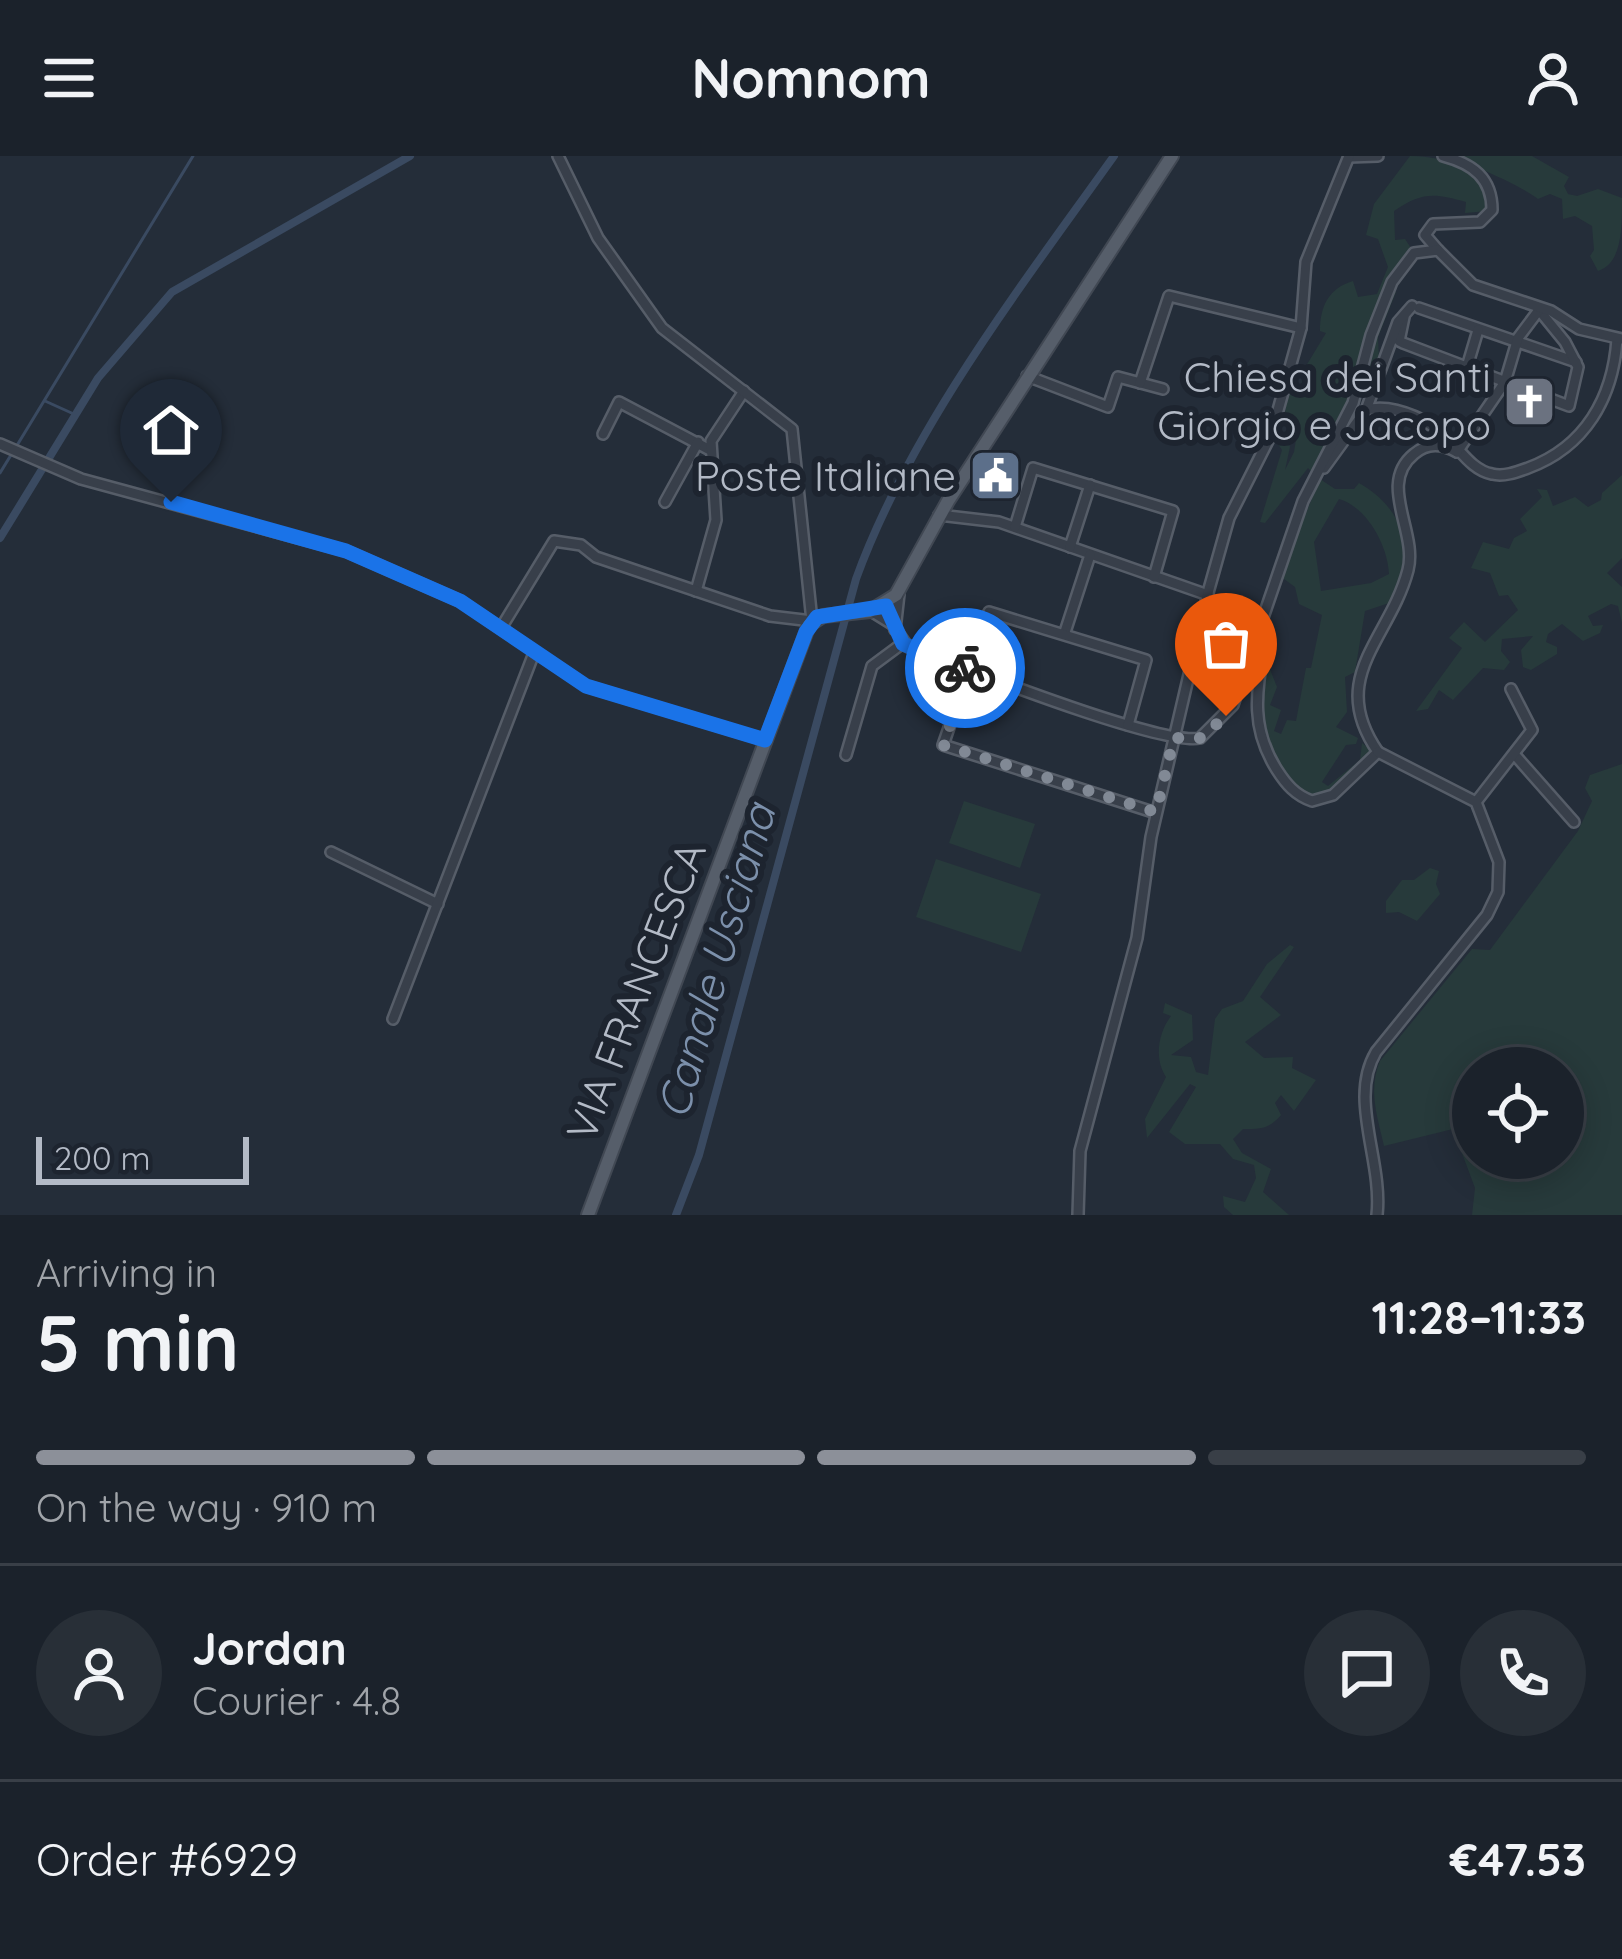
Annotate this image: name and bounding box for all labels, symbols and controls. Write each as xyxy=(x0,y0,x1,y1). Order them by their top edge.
text: Nomnom xyxy=(692,44,930,112)
icon: menu xyxy=(36,45,102,111)
icon: person xyxy=(1520,45,1586,111)
place label: Chiesa dei Santi Giorgio e Jacopo xyxy=(1157,350,1491,451)
church icon: Chiesa dei Santi Giorgio e Jacopo xyxy=(1502,373,1558,429)
pin xyxy=(120,379,222,502)
icon: home xyxy=(138,397,204,463)
public building icon: Poste Italiane xyxy=(967,448,1023,504)
place label: Poste Italiane xyxy=(695,449,956,502)
pin xyxy=(1175,593,1277,716)
courier xyxy=(905,608,1025,728)
icon: bag xyxy=(1193,611,1259,677)
icon: bike xyxy=(932,635,998,701)
water label: Canale Usciana xyxy=(643,795,787,1124)
street label: VIA FRANCESCA xyxy=(554,834,717,1148)
map controls xyxy=(1452,1047,1584,1179)
button: locate xyxy=(1452,1047,1584,1179)
scale bar xyxy=(36,1131,249,1184)
text: 200 m xyxy=(54,1137,151,1178)
text: Arriving in xyxy=(36,1248,217,1297)
text: 11:28–11:33 xyxy=(1371,1289,1586,1345)
text: 5 min xyxy=(36,1293,240,1391)
text: On the way · 910 m xyxy=(36,1483,377,1532)
button: person xyxy=(36,1610,162,1736)
button: chat xyxy=(1304,1610,1430,1736)
button: phone xyxy=(1460,1610,1586,1736)
text: Jordan xyxy=(192,1620,347,1676)
text: Courier · 4.8 xyxy=(192,1676,401,1725)
text: Order #6929 xyxy=(36,1831,298,1887)
text: €47.53 xyxy=(1450,1831,1586,1887)

